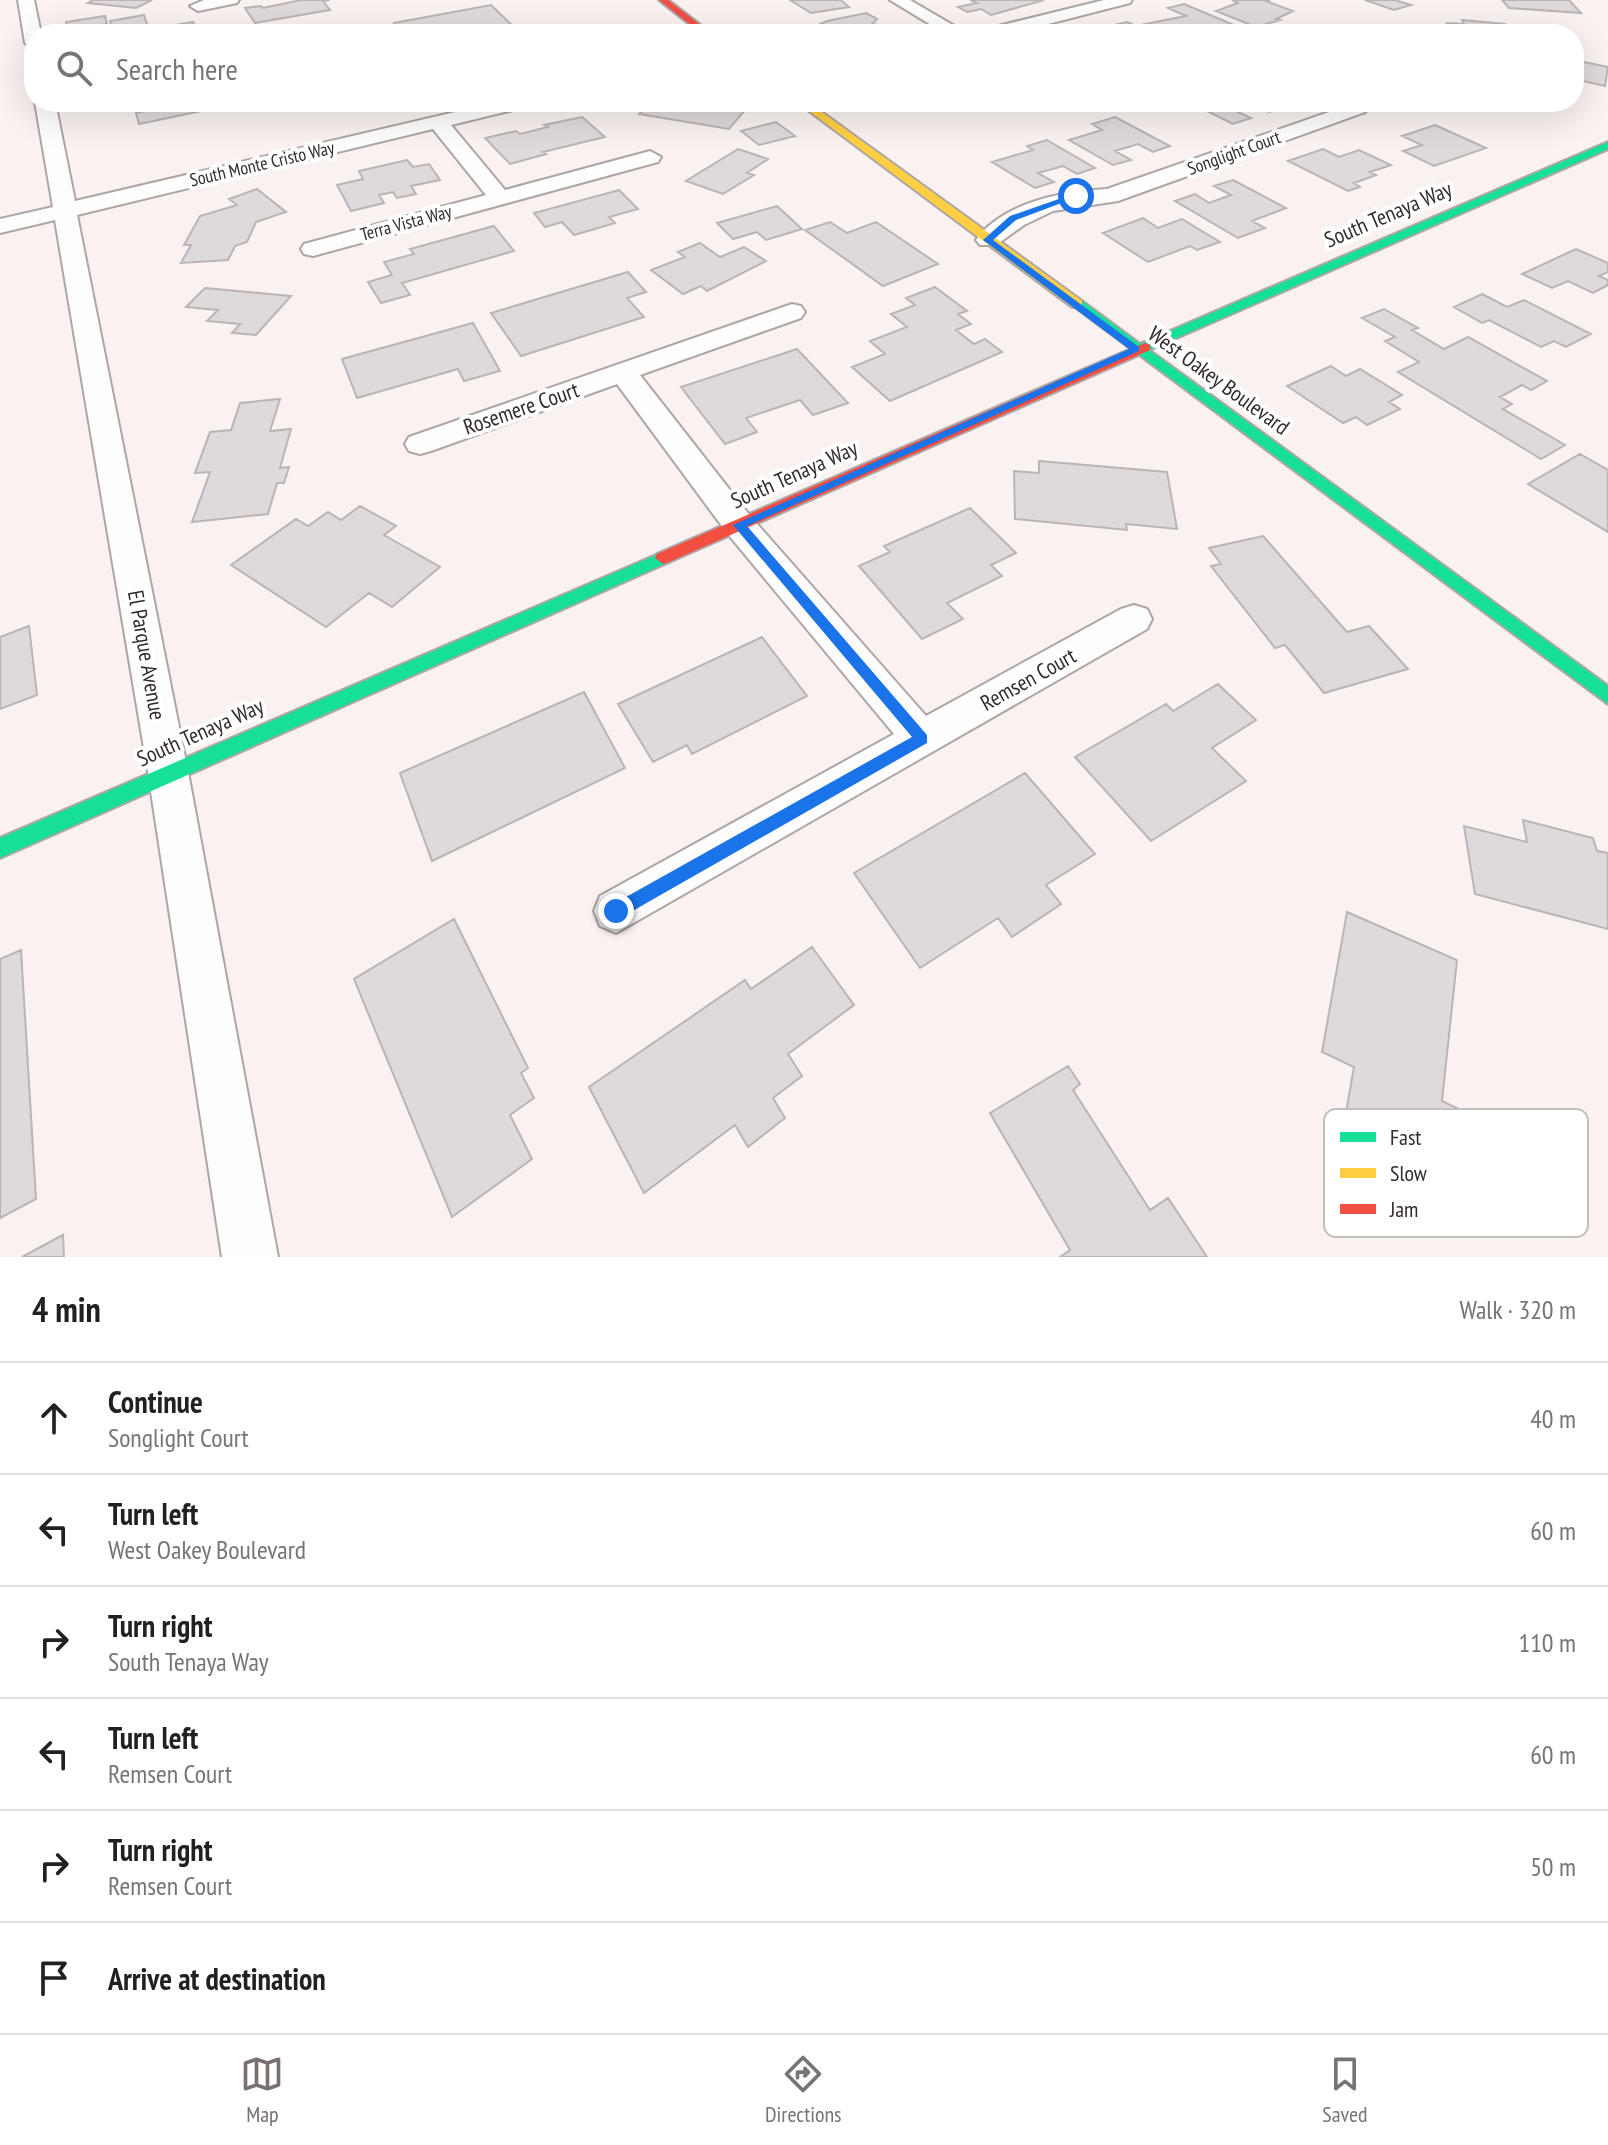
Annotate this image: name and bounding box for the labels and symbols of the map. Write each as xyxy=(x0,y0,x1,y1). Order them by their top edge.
street label: Songlight Court xyxy=(1184,125,1284,180)
street label: South Monte Cristo Way xyxy=(187,136,337,191)
street label: South Tenaya Way xyxy=(1320,174,1457,253)
route start xyxy=(1058,178,1094,214)
street label: Terra Vista Way xyxy=(358,199,454,246)
street label: West Oakey Boulevard xyxy=(1143,319,1295,441)
street label: Rosemere Court xyxy=(460,375,582,441)
street label: South Tenaya Way xyxy=(726,433,862,514)
street label: El Parque Avenue xyxy=(122,588,172,722)
street label: Remsen Court xyxy=(975,641,1081,717)
street label: South Tenaya Way xyxy=(132,691,268,772)
route end xyxy=(598,893,634,929)
legend xyxy=(1324,1109,1588,1237)
text: Fast xyxy=(1390,1123,1421,1151)
text: Slow xyxy=(1390,1159,1427,1187)
text: Jam xyxy=(1389,1195,1418,1223)

